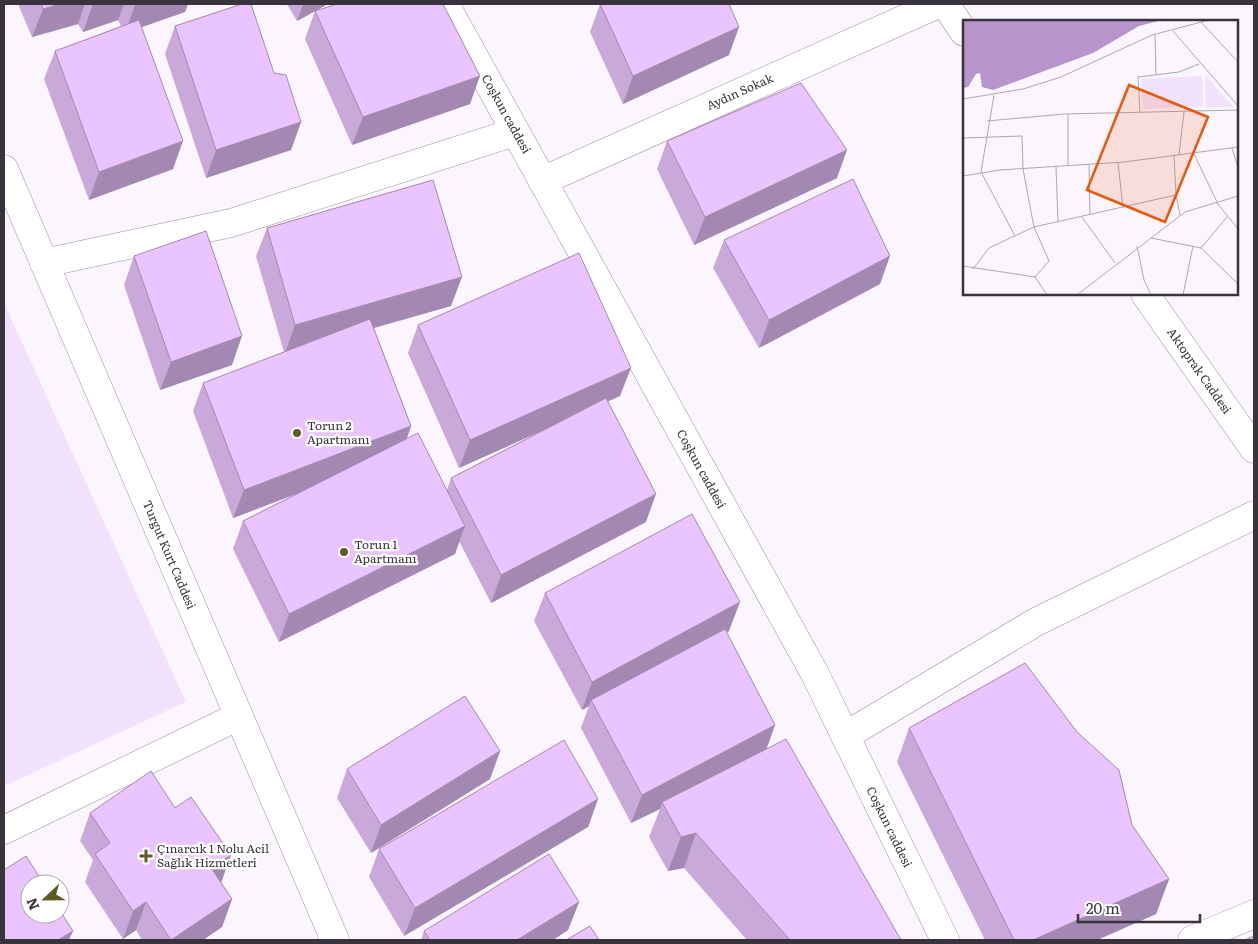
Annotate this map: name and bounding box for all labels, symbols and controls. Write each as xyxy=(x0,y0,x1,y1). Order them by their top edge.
inset map xyxy=(963,20,1238,295)
street label: Aydın Sokak xyxy=(703,68,776,114)
street label: Coşkun caddesi xyxy=(478,71,536,156)
street label: Aktoprak Caddesi xyxy=(1163,324,1236,417)
place label: Torun 2 Apartmanı xyxy=(307,416,369,448)
street label: Coşkun caddesi xyxy=(673,426,731,511)
marker: Torun 2 Apartmanı xyxy=(291,427,303,439)
street label: Turgut Kurt Caddesi xyxy=(139,497,201,612)
place label: Torun 1 Apartmanı xyxy=(354,535,416,567)
marker: Torun 1 Apartmanı xyxy=(338,546,350,558)
street label: Coşkun caddesi xyxy=(862,783,917,870)
place label: Çınarcık 1 Nolu Acil Sağlık Hizmetleri xyxy=(157,839,269,871)
marker: Çınarcık 1 Nolu Acil Sağlık Hizmetleri xyxy=(139,849,153,863)
north arrow xyxy=(20,874,70,924)
scale bar xyxy=(1078,892,1200,924)
text: N xyxy=(20,895,43,913)
text: 20 m xyxy=(1086,896,1120,919)

